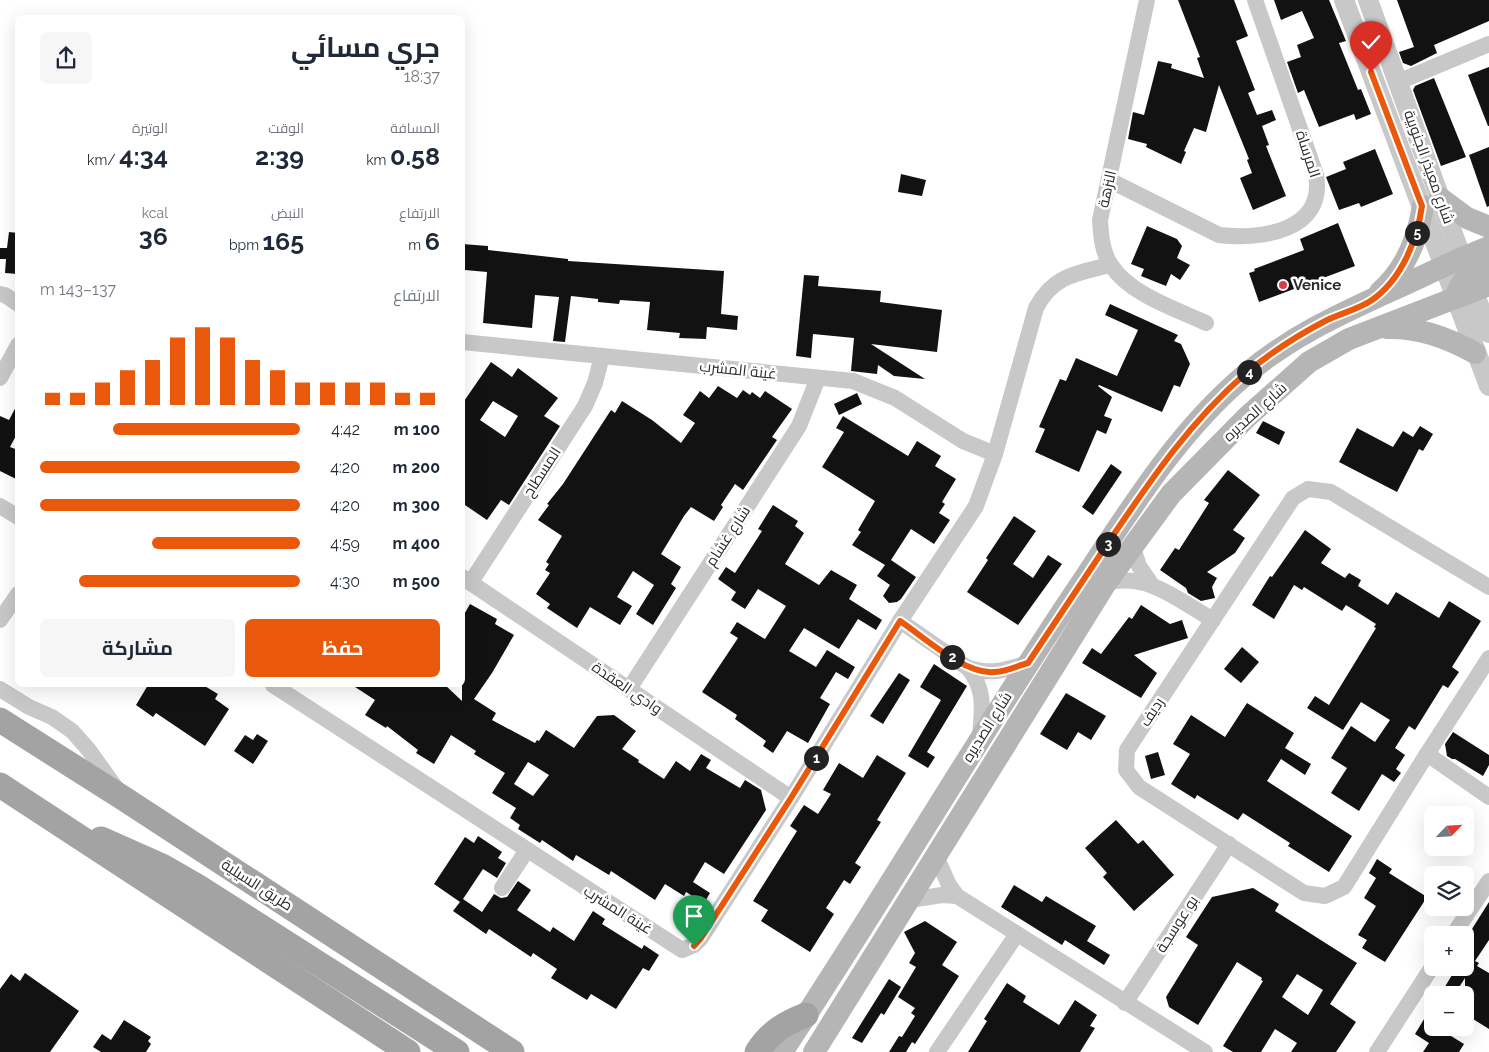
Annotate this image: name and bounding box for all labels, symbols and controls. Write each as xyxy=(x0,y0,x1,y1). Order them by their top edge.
pin xyxy=(1350,21,1392,72)
icon: check xyxy=(1357,28,1385,56)
text: جري مسائي xyxy=(291,31,440,64)
button: share xyxy=(40,32,92,84)
text: 18:37 xyxy=(404,67,440,86)
street label: شارع معيذر الجنوبية xyxy=(1398,108,1458,227)
text: الوتيرة xyxy=(132,120,168,136)
text: الوقت xyxy=(268,120,304,136)
text: المسافة xyxy=(390,120,440,136)
street label: المرساة xyxy=(1292,128,1324,180)
text: 4:34 xyxy=(119,141,168,171)
text: 2:39 xyxy=(255,141,304,171)
text: 0.58 xyxy=(390,141,440,171)
text: /km xyxy=(87,152,119,168)
text: km xyxy=(366,152,390,168)
street label: النزهة xyxy=(1094,169,1120,209)
text: kcal xyxy=(142,205,168,221)
text: النبض xyxy=(271,205,304,221)
text: الارتفاع xyxy=(399,205,440,221)
pin: 5 xyxy=(1404,220,1430,246)
text: 36 xyxy=(139,221,168,251)
text: 5 xyxy=(1414,225,1421,241)
text: 165 xyxy=(263,226,304,256)
text: 6 xyxy=(425,226,440,256)
text: bpm xyxy=(229,237,263,253)
text: m xyxy=(408,237,425,253)
place label: Venice xyxy=(1293,276,1341,294)
marker: Venice xyxy=(1277,279,1289,291)
text: 137–143 m xyxy=(40,280,116,299)
text: الارتفاع xyxy=(393,286,440,305)
street label: غينة المشرب xyxy=(699,357,777,383)
pin: 4 xyxy=(1236,360,1262,384)
text: 4 xyxy=(1246,364,1254,380)
street label: شارع الصديره xyxy=(1220,379,1292,447)
text: 4:42 xyxy=(331,420,360,439)
text: 100 m xyxy=(394,420,440,439)
street label: المسطاح xyxy=(519,444,566,501)
text: 4:20 xyxy=(330,458,360,477)
text: 200 m xyxy=(393,458,440,477)
text: 4:20 xyxy=(330,496,360,515)
text: 300 m xyxy=(393,496,440,515)
street label: شارع غشام xyxy=(702,502,756,571)
pin: 3 xyxy=(1096,532,1120,556)
text: 4:59 xyxy=(330,534,360,553)
text: 400 m xyxy=(392,534,440,553)
text: 3 xyxy=(1105,536,1112,552)
text: 4:30 xyxy=(330,572,360,591)
text: 500 m xyxy=(393,572,440,591)
button: مشاركة xyxy=(40,619,235,677)
button: حفظ xyxy=(245,619,440,677)
pin: 2 xyxy=(940,644,964,670)
text: 2 xyxy=(949,649,956,665)
street label: وادي العقدة xyxy=(587,658,666,721)
street label: شارع الصديره xyxy=(958,689,1017,766)
street label: رديف xyxy=(1136,694,1168,730)
pin: 1 xyxy=(804,746,828,770)
text: 1 xyxy=(813,750,820,766)
north arrow xyxy=(1424,806,1474,856)
map controls xyxy=(1424,806,1474,1036)
street label: طريق السيلية xyxy=(217,855,296,916)
button: layers xyxy=(1424,866,1474,916)
street label: غينة المشرب xyxy=(580,882,656,938)
street label: بو عوسجة xyxy=(1152,892,1202,956)
pin xyxy=(673,895,715,946)
icon: arrive xyxy=(680,902,708,930)
button: + xyxy=(1424,926,1474,976)
button: − xyxy=(1424,986,1474,1036)

